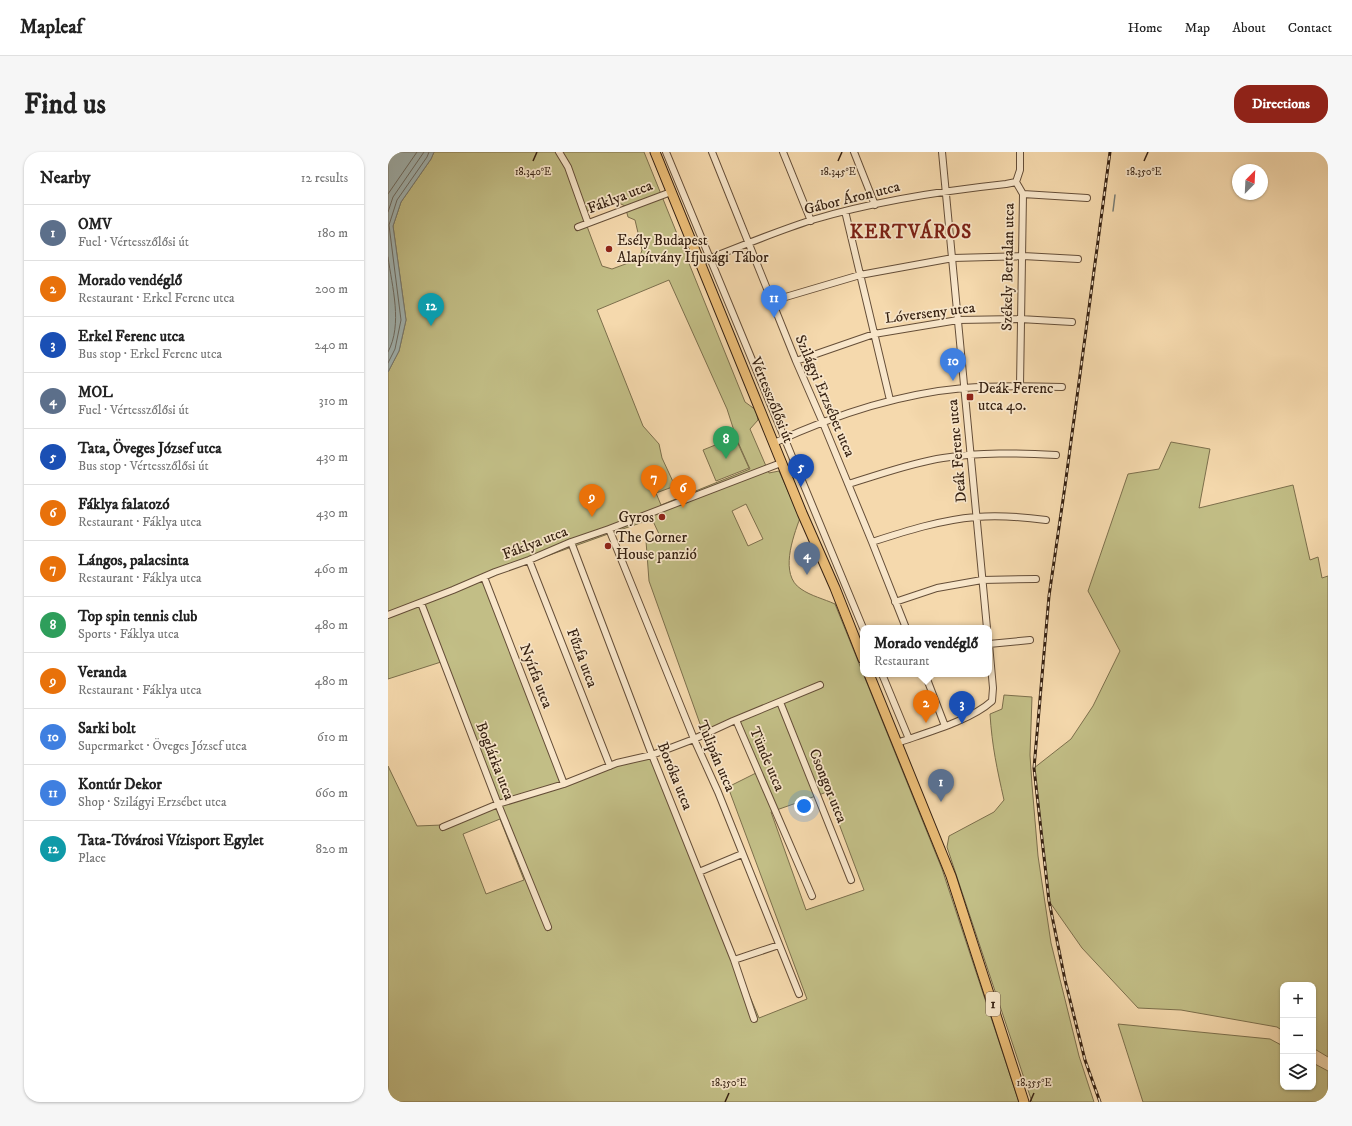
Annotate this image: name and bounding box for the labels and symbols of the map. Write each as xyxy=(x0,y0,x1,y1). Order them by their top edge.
north arrow xyxy=(1232,164,1268,200)
text: 18.340°E xyxy=(515,166,551,178)
text: 18.345°E xyxy=(820,166,856,178)
text: 18.350°E xyxy=(1126,166,1162,178)
street label: Fáklya utca xyxy=(585,176,656,218)
street label: Gábor Áron utca xyxy=(802,176,903,219)
street label: Székely Bertalan utca xyxy=(997,202,1019,331)
district label: KERTVÁROS xyxy=(850,219,972,244)
place label: Esély Budapest Alapítvány Ifjusági Tábor xyxy=(617,231,769,267)
marker: Esély Budapest Alapítvány Ifjusági Tábor xyxy=(604,244,614,254)
pin: 11 xyxy=(761,285,787,318)
pin: 12 xyxy=(418,293,444,326)
street label: Lóverseny utca xyxy=(884,298,977,328)
street label: Szilágyi Erzsébet utca xyxy=(791,332,860,460)
pin: 10 xyxy=(940,348,966,381)
street label: Vértesszőlősi út xyxy=(746,353,798,446)
place label: Deák Ferenc utca 40. xyxy=(978,379,1054,415)
marker: Deák Ferenc utca 40. xyxy=(965,392,975,402)
street label: Deák Ferenc utca xyxy=(943,398,971,503)
pin: 8 xyxy=(713,426,739,459)
pin: 5 xyxy=(788,454,814,487)
pin: 7 xyxy=(641,465,667,498)
pin: 6 xyxy=(670,475,696,508)
pin: 9 xyxy=(579,484,605,517)
place label: Gyros xyxy=(619,508,654,527)
marker: Gyros xyxy=(657,512,667,522)
street label: Fáklya utca xyxy=(500,522,571,564)
place label: The Corner House panzió xyxy=(616,528,697,564)
marker: The Corner House panzió xyxy=(603,541,613,551)
pin: 4 xyxy=(794,542,820,575)
street label: Fűzfa utca xyxy=(562,626,602,691)
street label: Nyírfa utca xyxy=(515,641,557,712)
pin: 2 xyxy=(913,690,939,723)
pin: 3 xyxy=(949,691,975,724)
street label: Tulipán utca xyxy=(692,717,740,795)
street label: Boglárka utca xyxy=(471,719,519,803)
street label: Tünde utca xyxy=(745,724,789,795)
street label: Boróka utca xyxy=(653,739,697,813)
street label: Csongor utca xyxy=(805,746,852,826)
pin: 1 xyxy=(928,769,954,802)
your location xyxy=(794,796,814,816)
road number: 1 xyxy=(986,992,1000,1016)
text: 18.350°E xyxy=(711,1077,747,1089)
text: 18.355°E xyxy=(1017,1077,1052,1089)

